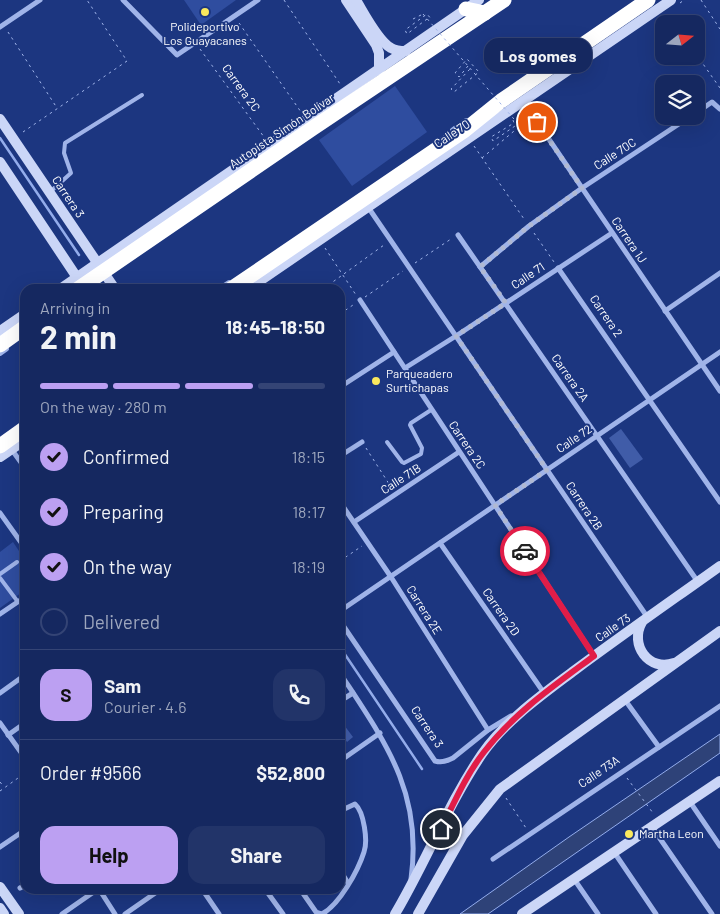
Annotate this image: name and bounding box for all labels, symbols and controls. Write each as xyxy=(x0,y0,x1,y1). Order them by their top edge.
marker: Polideportivo Los Guayacanes xyxy=(199,6,211,18)
north arrow xyxy=(655,15,705,65)
map controls xyxy=(655,15,705,125)
place label: Polideportivo Los Guayacanes xyxy=(163,19,247,47)
callout: Los gomes xyxy=(483,37,591,72)
text: Los gomes xyxy=(499,46,577,65)
street label: Carrera 2C xyxy=(220,61,264,114)
button: layers xyxy=(655,75,705,125)
street label: Autopista Simón Bolívar xyxy=(226,90,337,170)
pin xyxy=(516,101,558,143)
icon: bag xyxy=(523,108,551,136)
street label: Calle 70 xyxy=(431,116,472,150)
street label: Calle 70C xyxy=(591,134,638,172)
street label: Carrera 3 xyxy=(50,173,88,220)
street label: Carrera 1J xyxy=(609,214,650,265)
street label: Calle 71 xyxy=(508,259,547,291)
street label: Carrera 2 xyxy=(588,292,626,339)
text: Arriving in xyxy=(40,298,110,317)
text: 18:45–18:50 xyxy=(225,315,325,338)
text: 2 min xyxy=(40,317,117,355)
street label: Carrera 2A xyxy=(549,351,592,404)
place label: Parqueadero Surtichapas xyxy=(386,366,453,394)
marker: Parqueadero Surtichapas xyxy=(370,375,382,387)
text: On the way · 280 m xyxy=(40,397,167,416)
street label: Carrera 2C xyxy=(447,418,489,471)
street label: Calle 72 xyxy=(553,421,594,455)
icon: check xyxy=(40,443,68,471)
text: Confirmed xyxy=(83,445,170,468)
text: 18:15 xyxy=(292,447,325,466)
street label: Calle 71B xyxy=(378,460,423,496)
street label: Carrera 2B xyxy=(564,479,606,532)
icon: check xyxy=(40,498,68,526)
text: Preparing xyxy=(83,500,164,523)
text: 18:17 xyxy=(292,502,325,521)
courier xyxy=(500,526,550,576)
icon: car xyxy=(511,537,539,565)
icon: check xyxy=(40,553,68,581)
text: On the way xyxy=(83,555,172,578)
text: 18:19 xyxy=(292,557,325,576)
street label: Carrera 2E xyxy=(404,582,445,636)
street label: Carrera 2D xyxy=(480,585,523,638)
text: Delivered xyxy=(83,610,160,633)
street label: Calle 73 xyxy=(592,610,633,644)
button: phone xyxy=(273,669,325,721)
text: Sam xyxy=(104,674,141,697)
text: S xyxy=(60,683,72,706)
text: Courier · 4.6 xyxy=(104,697,187,716)
street label: Carrera 3 xyxy=(409,703,447,750)
street label: Calle 73A xyxy=(575,752,622,790)
text: Order #9566 xyxy=(40,761,142,784)
text: $52,800 xyxy=(256,761,325,784)
pin xyxy=(420,808,462,850)
icon: home xyxy=(427,815,455,843)
button: Help xyxy=(40,826,178,884)
button: Share xyxy=(188,826,325,884)
place label: Martha Leon xyxy=(639,826,704,840)
marker: Martha Leon xyxy=(623,828,635,840)

